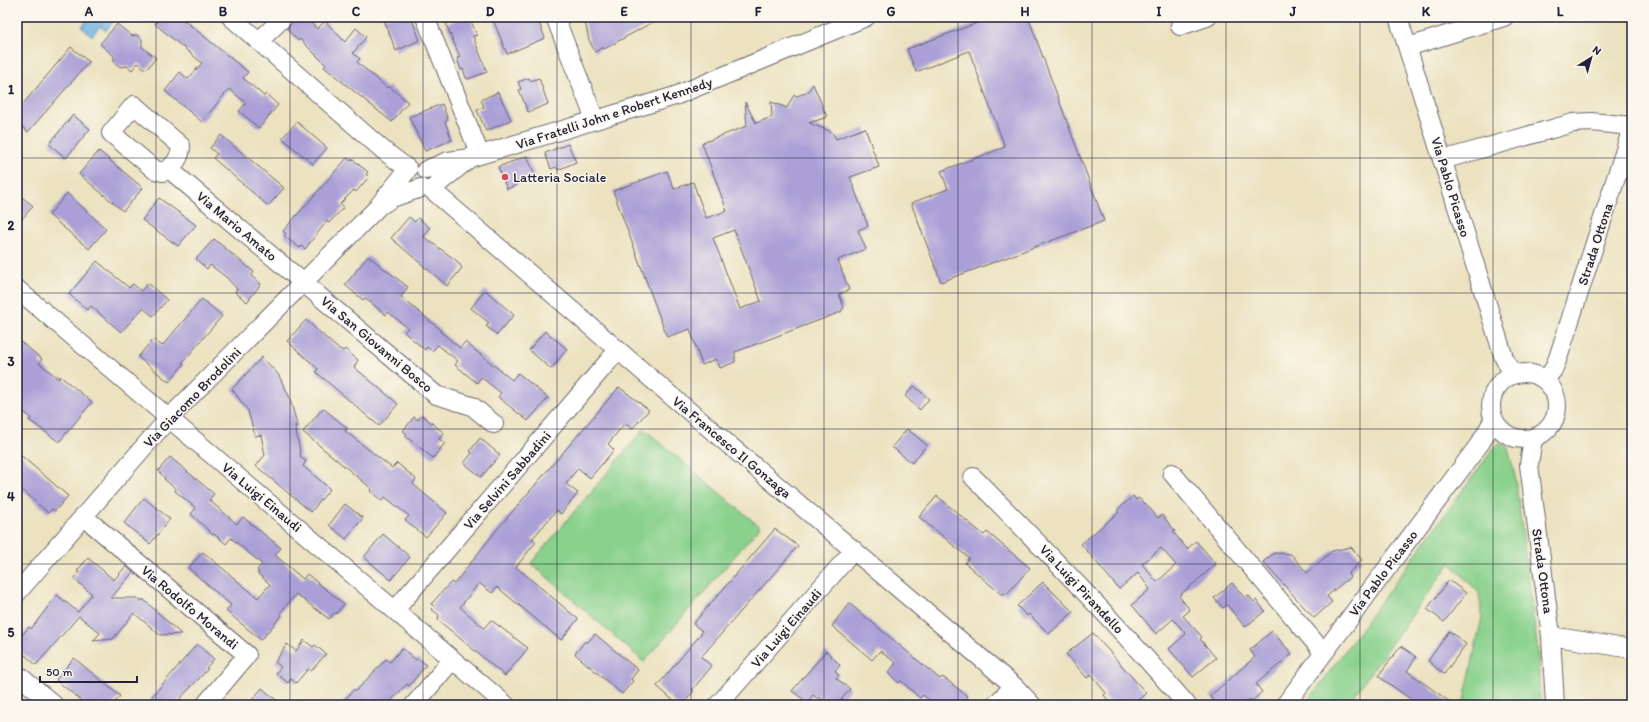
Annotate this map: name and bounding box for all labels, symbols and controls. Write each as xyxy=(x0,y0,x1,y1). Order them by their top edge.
text: A xyxy=(84,4,94,19)
text: B xyxy=(219,4,228,19)
text: C xyxy=(352,4,361,19)
text: D xyxy=(486,4,495,19)
text: E xyxy=(620,4,628,19)
text: F xyxy=(755,4,762,19)
text: G xyxy=(887,4,896,19)
text: H xyxy=(1021,4,1030,19)
text: I xyxy=(1157,4,1162,19)
text: J xyxy=(1289,4,1297,19)
text: K xyxy=(1422,4,1431,19)
text: L xyxy=(1557,4,1564,19)
north arrow xyxy=(1571,38,1611,78)
text: N xyxy=(1590,43,1604,58)
street label: Via Fratelli John e Robert Kennedy xyxy=(514,73,715,153)
text: 1 xyxy=(8,82,14,97)
street label: Via Pablo Picasso xyxy=(1427,135,1474,239)
place label: Latteria Sociale xyxy=(513,169,607,186)
marker: Latteria Sociale xyxy=(500,172,510,182)
street label: Via Mario Amato xyxy=(193,188,280,265)
street label: Strada Ottona xyxy=(1574,200,1617,288)
text: 2 xyxy=(8,218,15,233)
street label: Via San Giovanni Bosco xyxy=(317,293,436,396)
street label: Via Giacomo Brodolini xyxy=(140,344,245,451)
text: 3 xyxy=(7,354,15,369)
street label: Via Francesco II Gonzaga xyxy=(669,393,795,502)
street label: Via Selvini Sabbadini xyxy=(460,428,555,533)
street label: Via Luigi Einaudi xyxy=(218,459,305,536)
text: 4 xyxy=(7,489,15,504)
street label: Via Pablo Picasso xyxy=(1345,527,1421,620)
street label: Strada Ottona xyxy=(1528,527,1557,615)
street label: Via Luigi Pirandello xyxy=(1036,541,1127,638)
street label: Via Rodolfo Morandi xyxy=(138,562,242,653)
street label: Via Luigi Einaudi xyxy=(747,585,825,671)
text: 5 xyxy=(8,625,15,640)
scale bar xyxy=(40,658,137,684)
text: 50 m xyxy=(46,665,72,679)

